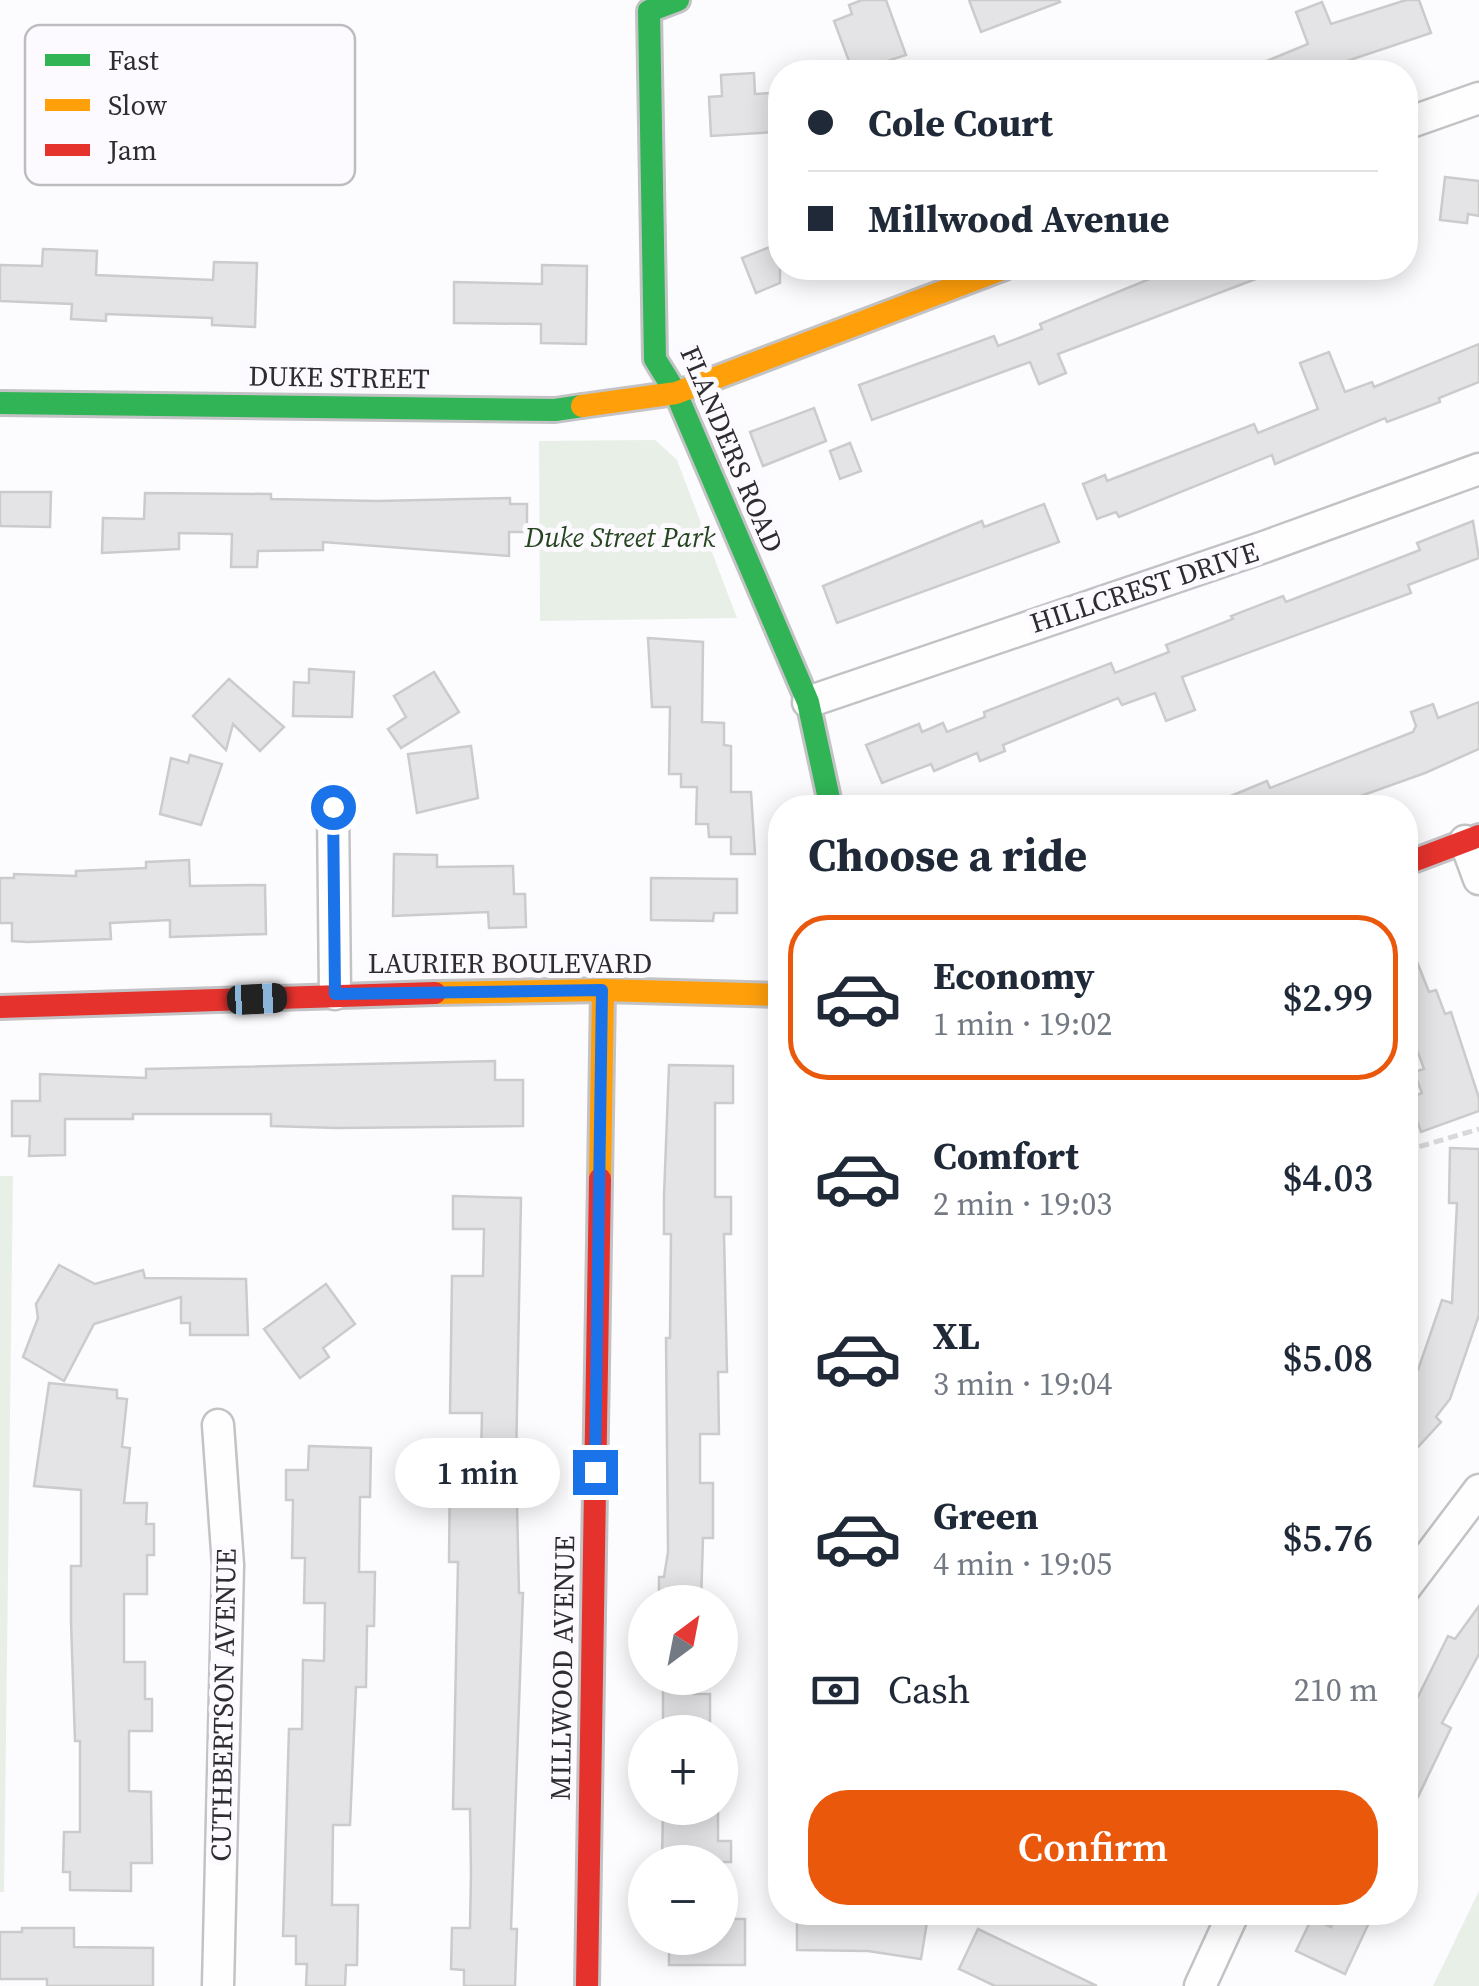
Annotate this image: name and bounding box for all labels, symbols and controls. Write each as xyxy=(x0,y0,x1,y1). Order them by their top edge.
legend xyxy=(25,25,355,185)
text: Fast xyxy=(108,41,159,79)
text: Slow xyxy=(108,86,168,124)
text: Cole Court xyxy=(868,97,1053,149)
text: Jam xyxy=(107,131,157,169)
text: Millwood Avenue xyxy=(868,193,1170,245)
street label: FLANDERS ROAD xyxy=(671,340,793,558)
street label: DUKE STREET xyxy=(248,356,430,398)
park label: Duke Street Park xyxy=(523,518,716,556)
street label: HILLCREST DRIVE xyxy=(1025,532,1263,642)
route start xyxy=(311,785,356,830)
text: Choose a ride xyxy=(808,824,1087,886)
street label: LAURIER BOULEVARD xyxy=(368,944,652,982)
text: Economy xyxy=(933,950,1095,1002)
icon: car xyxy=(813,953,903,1043)
text: $2.99 xyxy=(1283,972,1373,1024)
car xyxy=(226,982,288,1016)
text: 1 min · 19:02 xyxy=(933,1002,1112,1046)
text: Comfort xyxy=(933,1130,1079,1182)
icon: car xyxy=(813,1133,903,1223)
text: $4.03 xyxy=(1283,1152,1373,1204)
text: 2 min · 19:03 xyxy=(933,1182,1112,1226)
text: XL xyxy=(933,1310,980,1362)
icon: car xyxy=(813,1313,903,1403)
text: $5.08 xyxy=(1283,1332,1373,1384)
text: 3 min · 19:04 xyxy=(933,1362,1112,1406)
callout: 1 min xyxy=(395,1437,560,1507)
route end xyxy=(573,1450,618,1495)
text: 1 min xyxy=(436,1451,519,1495)
text: Green xyxy=(933,1490,1039,1542)
icon: car xyxy=(813,1493,903,1583)
text: $5.76 xyxy=(1283,1512,1373,1564)
street label: MILLWOOD AVENUE xyxy=(541,1535,583,1801)
text: 4 min · 19:05 xyxy=(933,1542,1112,1586)
street label: CUTHBERTSON AVENUE xyxy=(201,1548,245,1862)
north arrow xyxy=(628,1585,738,1695)
map controls xyxy=(628,1585,738,1955)
icon: cash xyxy=(808,1663,863,1718)
text: Cash xyxy=(888,1664,970,1716)
text: 210 m xyxy=(1294,1668,1378,1712)
button: + xyxy=(628,1715,738,1825)
button: Confirm xyxy=(808,1790,1378,1905)
button: − xyxy=(628,1845,738,1955)

